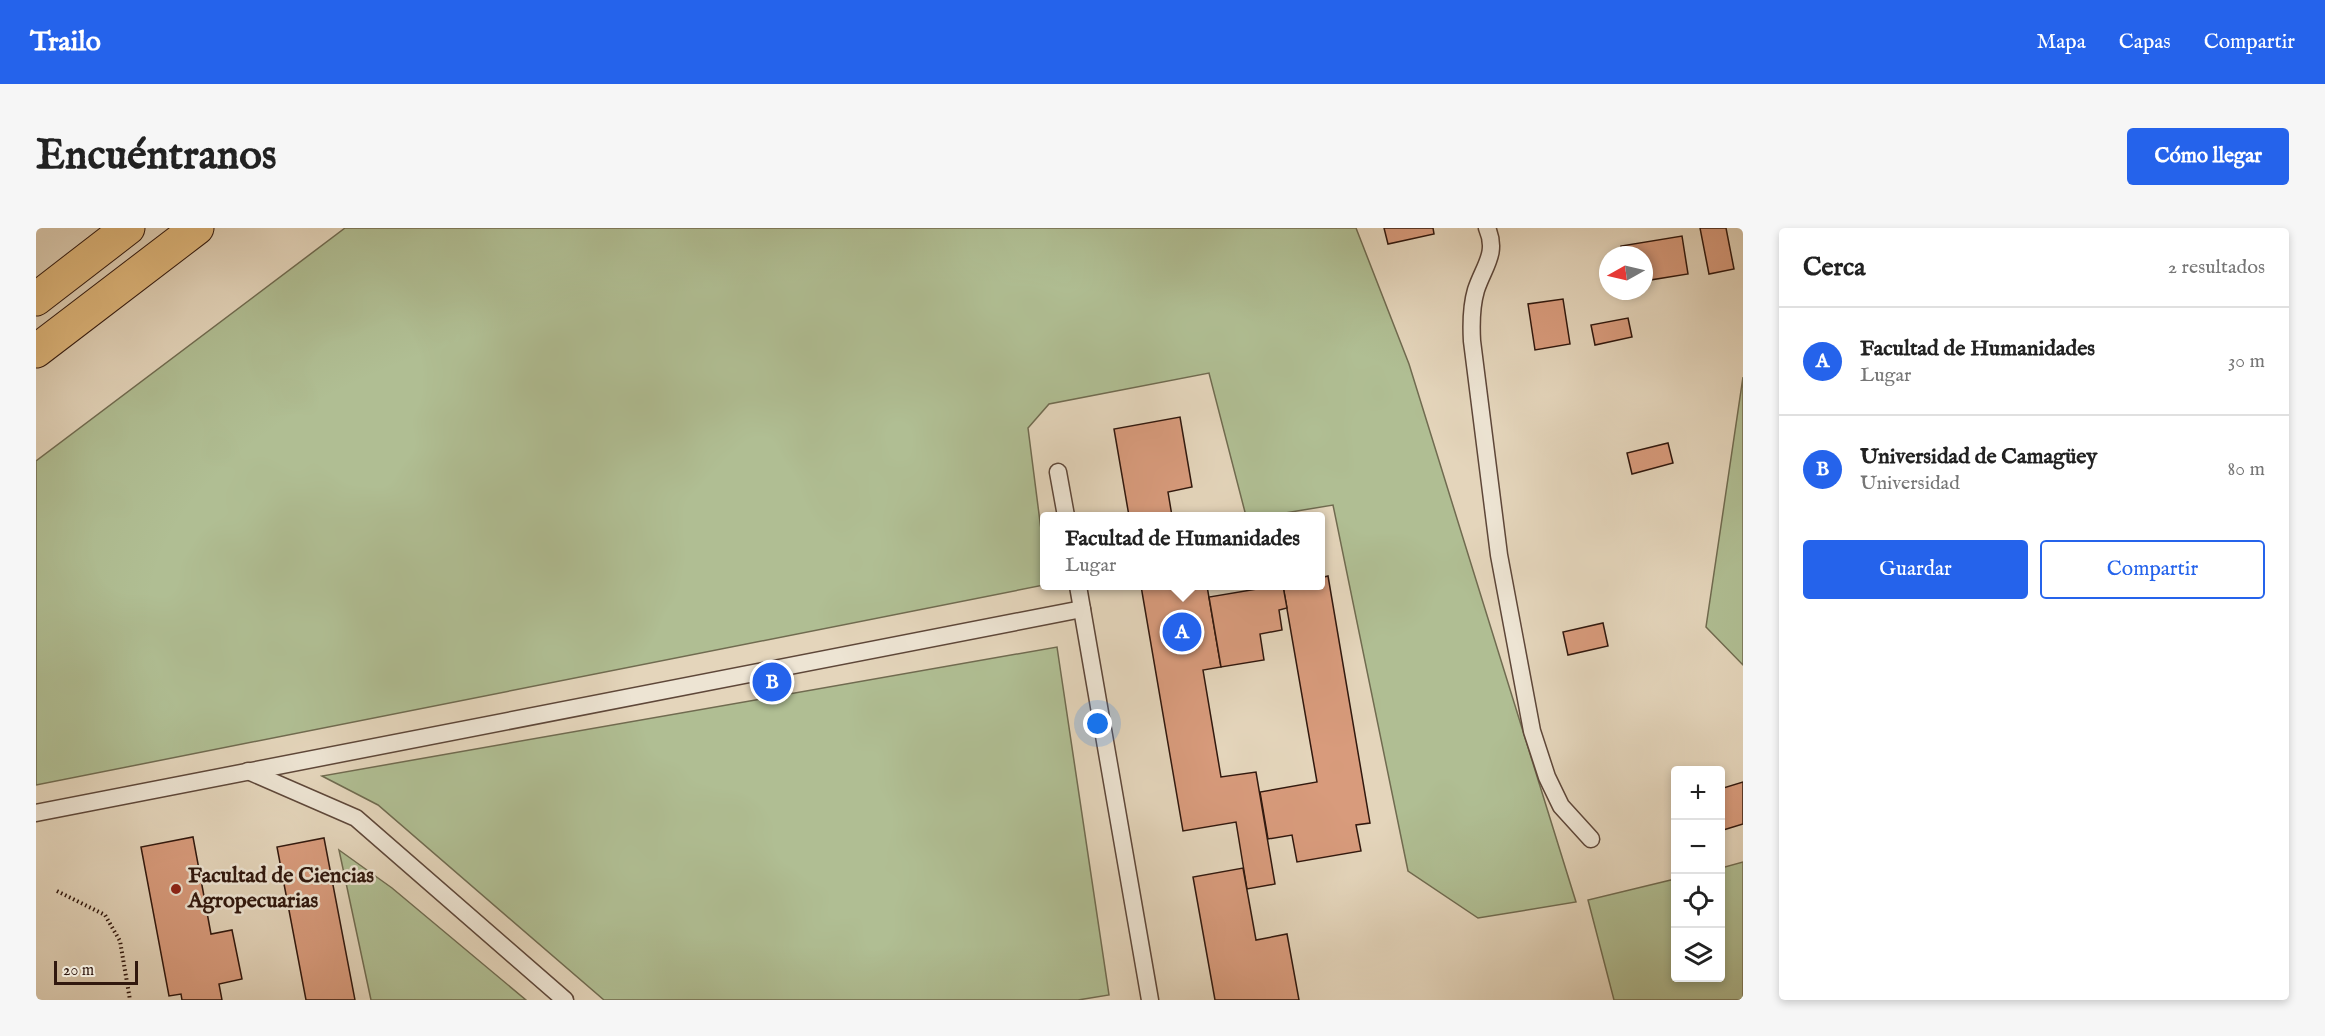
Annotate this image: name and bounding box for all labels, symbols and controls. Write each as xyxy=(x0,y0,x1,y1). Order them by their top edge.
text: Trailo xyxy=(30,25,101,60)
text: Mapa xyxy=(2037,29,2086,56)
text: Capas xyxy=(2119,29,2171,56)
text: Compartir xyxy=(2204,29,2295,56)
button: Cómo llegar xyxy=(2127,128,2289,185)
text: Encuéntranos xyxy=(36,130,277,183)
north arrow xyxy=(1599,246,1653,300)
text: Cerca xyxy=(1803,251,1865,284)
text: 2 resultados xyxy=(2168,255,2265,280)
text: Facultad de Humanidades xyxy=(1860,335,2095,363)
text: A xyxy=(1816,349,1829,374)
text: 30 m xyxy=(2228,349,2265,374)
text: Lugar xyxy=(1860,363,1911,388)
text: Universidad de Camagüey xyxy=(1860,443,2097,471)
text: B xyxy=(1816,457,1829,482)
text: 80 m xyxy=(2228,457,2265,482)
text: Universidad xyxy=(1860,471,1960,496)
popup xyxy=(1040,512,1325,590)
text: Facultad de Humanidades xyxy=(1065,525,1300,553)
button: Guardar xyxy=(1803,540,2028,599)
button: Compartir xyxy=(2040,540,2265,599)
text: Lugar xyxy=(1065,553,1116,578)
pin: A xyxy=(1162,610,1202,654)
pin: B xyxy=(752,660,792,704)
your location xyxy=(1083,709,1112,738)
map controls xyxy=(1671,766,1725,982)
button: + xyxy=(1671,766,1725,820)
button: − xyxy=(1671,820,1725,874)
place label: Facultad de Ciencias Agropecuarias xyxy=(187,862,374,915)
button: locate xyxy=(1671,874,1725,928)
marker: Facultad de Ciencias Agropecuarias xyxy=(169,882,183,896)
button: layers xyxy=(1671,928,1725,982)
scale bar xyxy=(54,958,138,986)
text: 20 m xyxy=(63,961,94,981)

